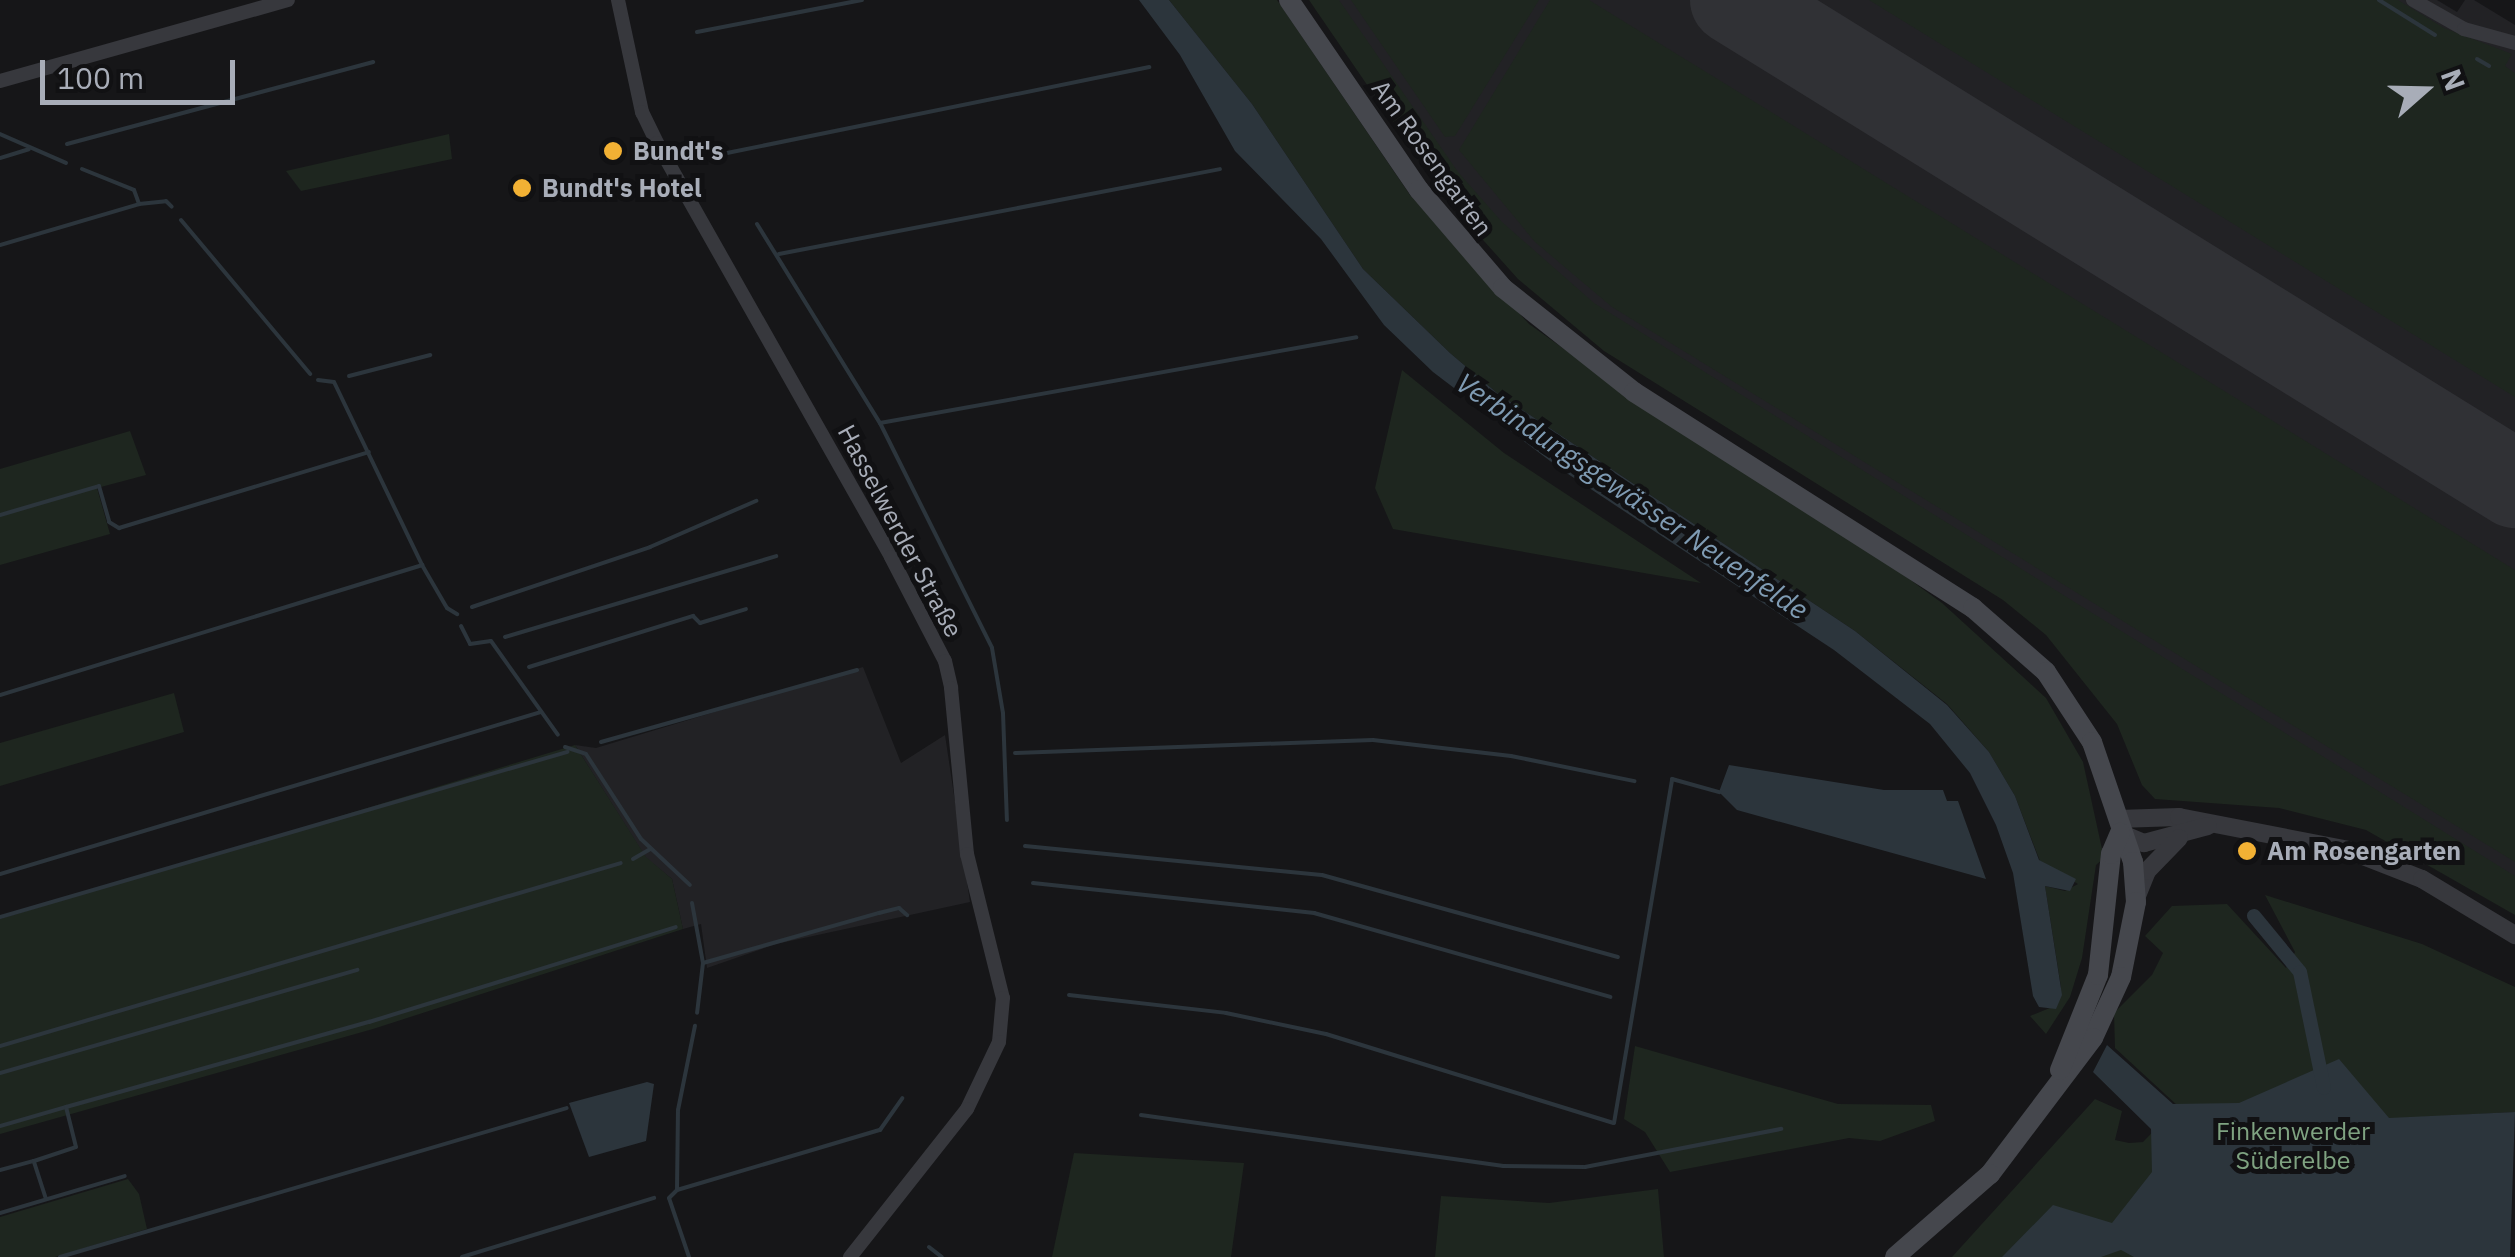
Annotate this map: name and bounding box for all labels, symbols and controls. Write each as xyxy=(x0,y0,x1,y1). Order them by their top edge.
scale bar xyxy=(45,40,240,102)
north arrow xyxy=(2375,40,2475,140)
text: 100 m xyxy=(57,58,144,97)
text: N xyxy=(2433,64,2475,95)
street label: Am Rosengarten xyxy=(1365,74,1499,242)
place label: Bundt's xyxy=(633,136,724,166)
marker: Bundt's xyxy=(602,140,624,162)
place label: Bundt's Hotel xyxy=(542,173,702,203)
marker: Bundt's Hotel xyxy=(511,177,533,199)
water label: Verbindungsgewässer Neuenfelde xyxy=(1450,366,1814,626)
street label: Hasselwerder Straße xyxy=(831,420,969,642)
place label: Am Rosengarten xyxy=(2267,836,2461,866)
marker: Am Rosengarten xyxy=(2236,840,2258,862)
park label: Finkenwerder Süderelbe xyxy=(2216,1117,2370,1176)

